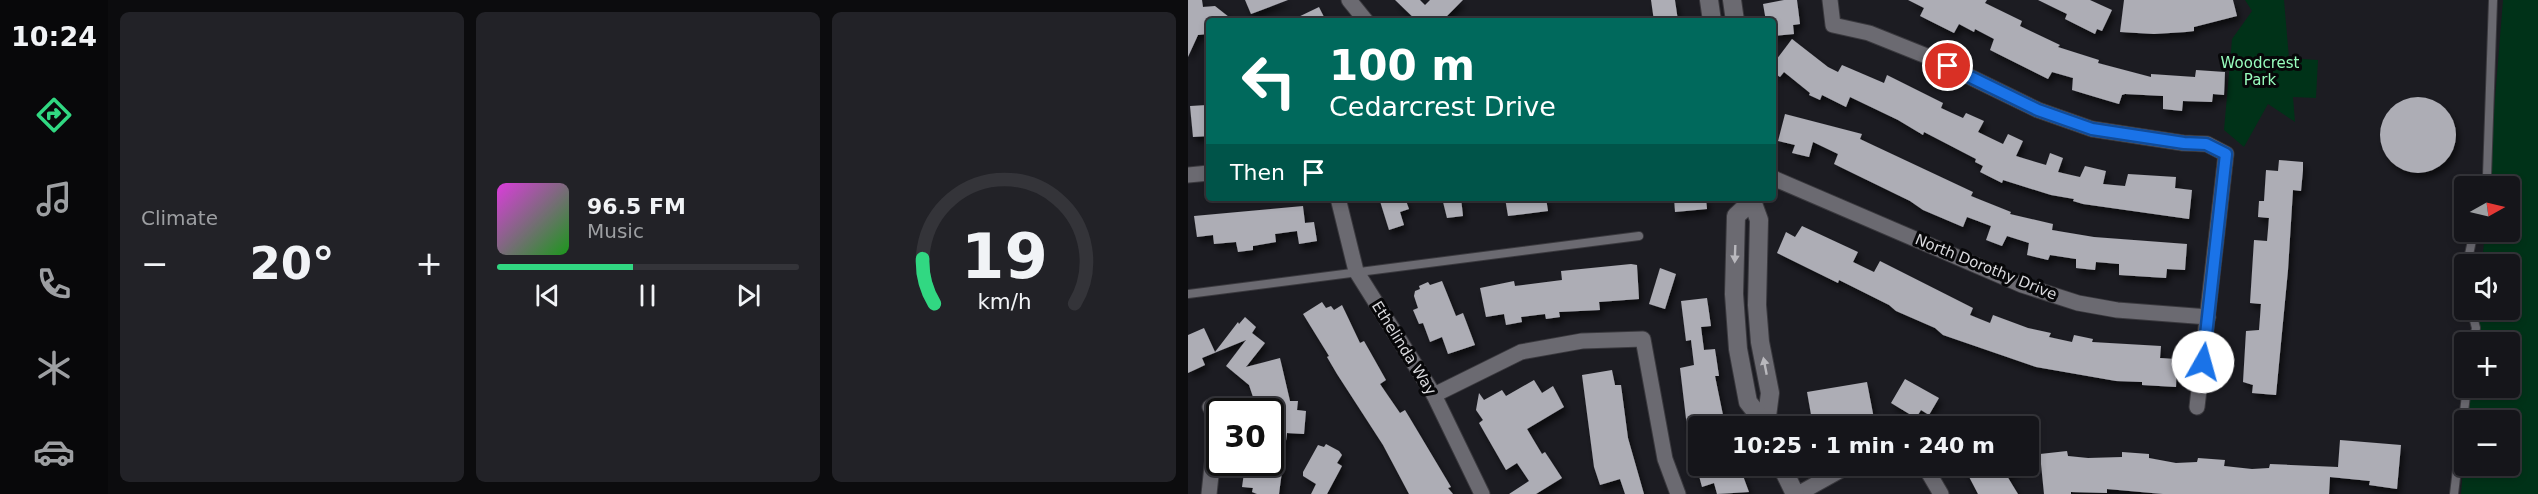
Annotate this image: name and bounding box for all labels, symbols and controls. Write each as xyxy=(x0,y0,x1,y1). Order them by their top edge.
text: 10:24 xyxy=(11,21,97,52)
pin xyxy=(1922,40,1973,91)
text: 100 m xyxy=(1329,41,1475,90)
icon: left xyxy=(1230,42,1308,120)
icon: arrive xyxy=(1931,49,1964,82)
park label: Woodcrest Park xyxy=(2221,54,2300,89)
text: Cedarcrest Drive xyxy=(1329,91,1556,122)
icon: directions xyxy=(33,94,75,136)
icon: arrive xyxy=(1297,156,1330,189)
text: Then xyxy=(1230,160,1285,185)
north arrow xyxy=(2454,176,2520,242)
map controls xyxy=(2454,176,2520,476)
icon: music xyxy=(33,178,75,220)
text: 96.5 FM xyxy=(587,194,686,219)
text: Climate xyxy=(141,206,218,230)
text: Music xyxy=(587,219,644,243)
text: 19 xyxy=(961,220,1047,293)
street label: North Dorothy Drive xyxy=(1912,230,2060,304)
text: 20° xyxy=(249,237,335,290)
text: − xyxy=(141,244,169,283)
text: + xyxy=(415,244,443,283)
one-way arrow xyxy=(1730,245,1740,264)
button: sound xyxy=(2454,254,2520,320)
icon: phone xyxy=(33,263,75,305)
icon: previous xyxy=(531,279,564,312)
icon: pause xyxy=(631,279,664,312)
icon: next xyxy=(732,279,765,312)
text: km/h xyxy=(977,289,1031,314)
street label: Ethelinda Way xyxy=(1368,298,1440,398)
position arrow xyxy=(2171,330,2235,394)
button: + xyxy=(2454,332,2520,398)
icon: climate xyxy=(33,347,75,389)
one-way arrow xyxy=(1760,356,1769,375)
speed limit sign: 30 xyxy=(1206,398,1284,476)
button: − xyxy=(2454,410,2520,476)
icon: car xyxy=(33,431,75,473)
text: 10:25 · 1 min · 240 m xyxy=(1732,433,1995,458)

